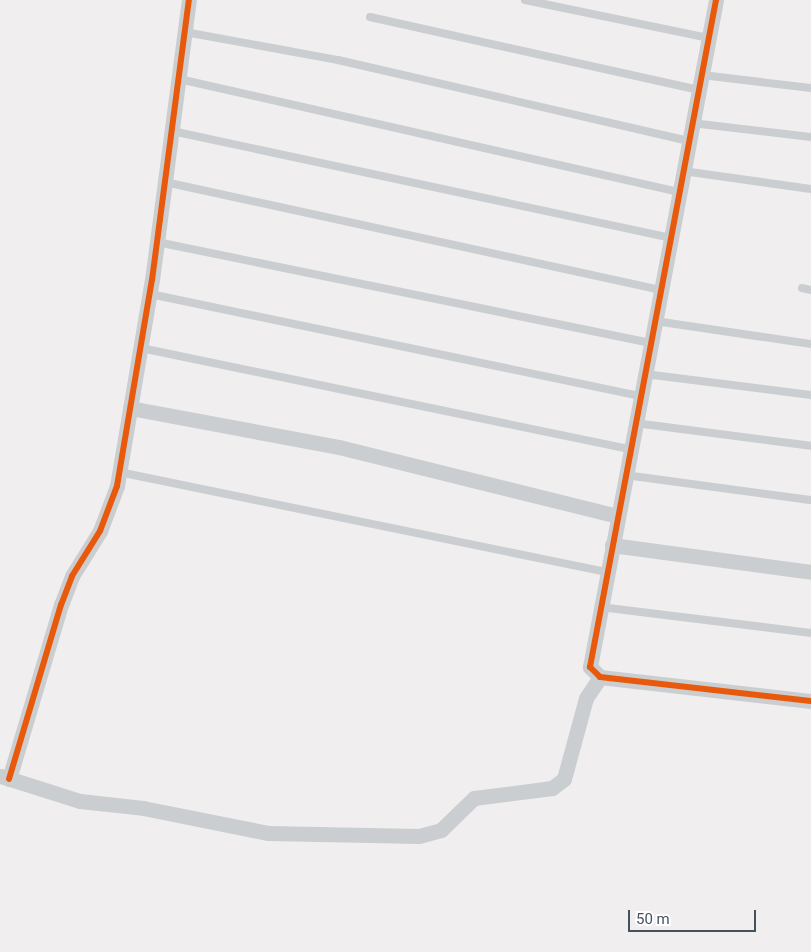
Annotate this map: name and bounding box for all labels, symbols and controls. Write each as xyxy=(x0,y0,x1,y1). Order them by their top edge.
scale bar xyxy=(631,900,758,932)
text: 50 m xyxy=(636,910,670,928)

